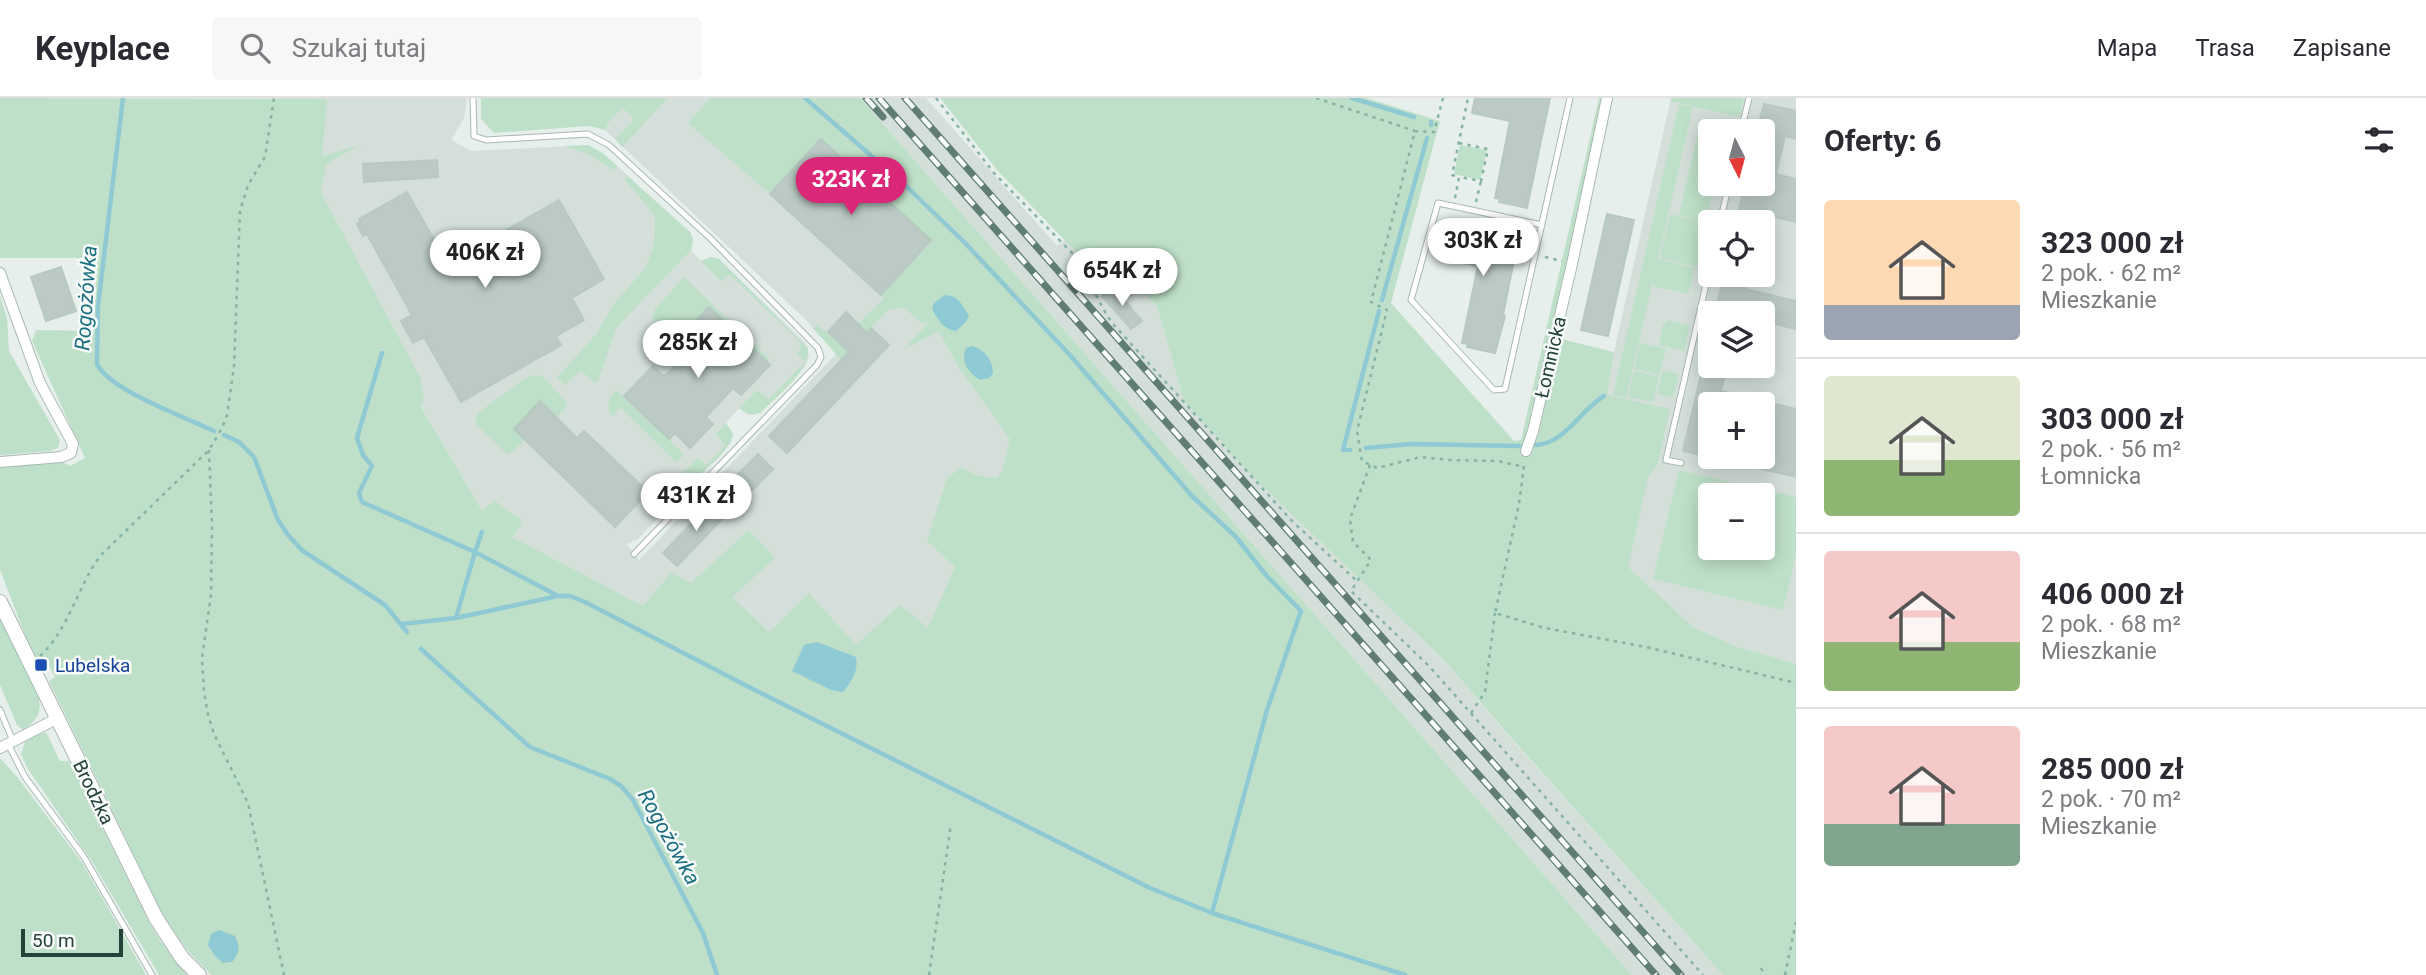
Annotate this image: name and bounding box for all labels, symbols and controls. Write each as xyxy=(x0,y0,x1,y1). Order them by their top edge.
search box xyxy=(212,17,702,80)
text: Keyplace xyxy=(35,29,170,68)
icon: search xyxy=(236,29,274,67)
text: Szukaj tutaj xyxy=(292,33,426,63)
text: Mapa xyxy=(2097,34,2157,62)
text: Trasa xyxy=(2195,34,2255,62)
text: Zapisane xyxy=(2293,34,2391,62)
north arrow xyxy=(1698,119,1774,196)
map controls xyxy=(1698,119,1775,560)
icon: filters xyxy=(2360,121,2398,159)
text: Oferty: 6 xyxy=(1824,123,1941,158)
pin: 323K zł xyxy=(786,158,916,217)
text: 323K zł xyxy=(812,166,890,193)
button: locate xyxy=(1698,210,1775,287)
pin: 303K zł xyxy=(1418,218,1548,278)
text: 323 000 zł xyxy=(2041,225,2184,260)
text: 303K zł xyxy=(1444,227,1522,254)
icon: home xyxy=(1880,228,1964,312)
pin: 406K zł xyxy=(420,230,550,290)
text: 406K zł xyxy=(446,239,524,266)
water label: Rogożówka xyxy=(70,245,102,351)
pin: 654K zł xyxy=(1057,248,1187,308)
text: 654K zł xyxy=(1083,257,1161,284)
text: 2 pok. · 62 m² xyxy=(2041,260,2181,287)
text: Mieszkanie xyxy=(2041,287,2157,314)
button: layers xyxy=(1698,301,1775,378)
street label: Łomnicka xyxy=(1530,314,1571,400)
pin: 285K zł xyxy=(633,320,763,380)
text: 285K zł xyxy=(659,329,737,356)
button: + xyxy=(1698,392,1775,469)
text: 303 000 zł xyxy=(2041,401,2184,436)
icon: home xyxy=(1880,404,1964,488)
text: 2 pok. · 56 m² xyxy=(2041,436,2181,463)
text: Łomnicka xyxy=(2041,463,2141,490)
pin: 431K zł xyxy=(631,474,761,533)
text: 431K zł xyxy=(657,482,735,509)
button: − xyxy=(1698,483,1775,560)
text: 406 000 zł xyxy=(2041,576,2184,611)
icon: home xyxy=(1880,579,1964,663)
text: 2 pok. · 68 m² xyxy=(2041,611,2181,638)
text: Mieszkanie xyxy=(2041,638,2157,665)
place label: Lubelska xyxy=(55,654,130,677)
marker: Lubelska xyxy=(33,657,49,673)
text: 285 000 zł xyxy=(2041,751,2184,786)
icon: home xyxy=(1880,754,1964,838)
street label: Brodzka xyxy=(68,756,119,828)
water label: Rogożówka xyxy=(633,785,705,889)
text: 2 pok. · 70 m² xyxy=(2041,786,2181,813)
text: Mieszkanie xyxy=(2041,813,2157,840)
scale bar xyxy=(21,926,122,958)
text: 50 m xyxy=(32,929,75,952)

